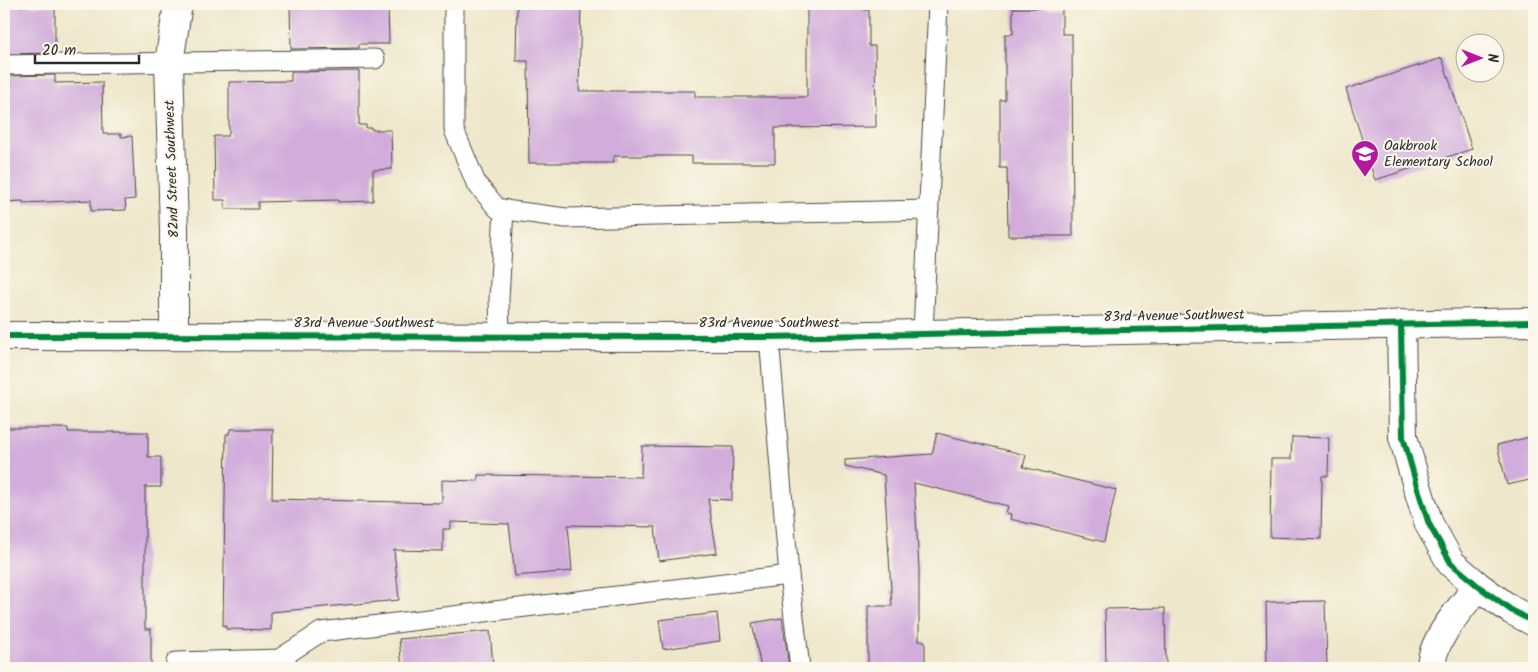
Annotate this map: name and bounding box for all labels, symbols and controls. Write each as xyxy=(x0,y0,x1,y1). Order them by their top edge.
scale bar xyxy=(35,32,139,64)
north arrow xyxy=(1456,32,1506,82)
text: 20 m xyxy=(42,39,76,63)
text: N xyxy=(1481,54,1503,63)
street label: 82nd Street Southwest xyxy=(159,99,185,238)
place label: Oakbrook Elementary School xyxy=(1384,135,1493,173)
school or university icon: Oakbrook Elementary School xyxy=(1350,139,1380,178)
street label: 83rd Avenue Southwest xyxy=(1103,304,1245,328)
street label: 83rd Avenue Southwest xyxy=(293,312,435,334)
street label: 83rd Avenue Southwest xyxy=(698,312,840,334)

